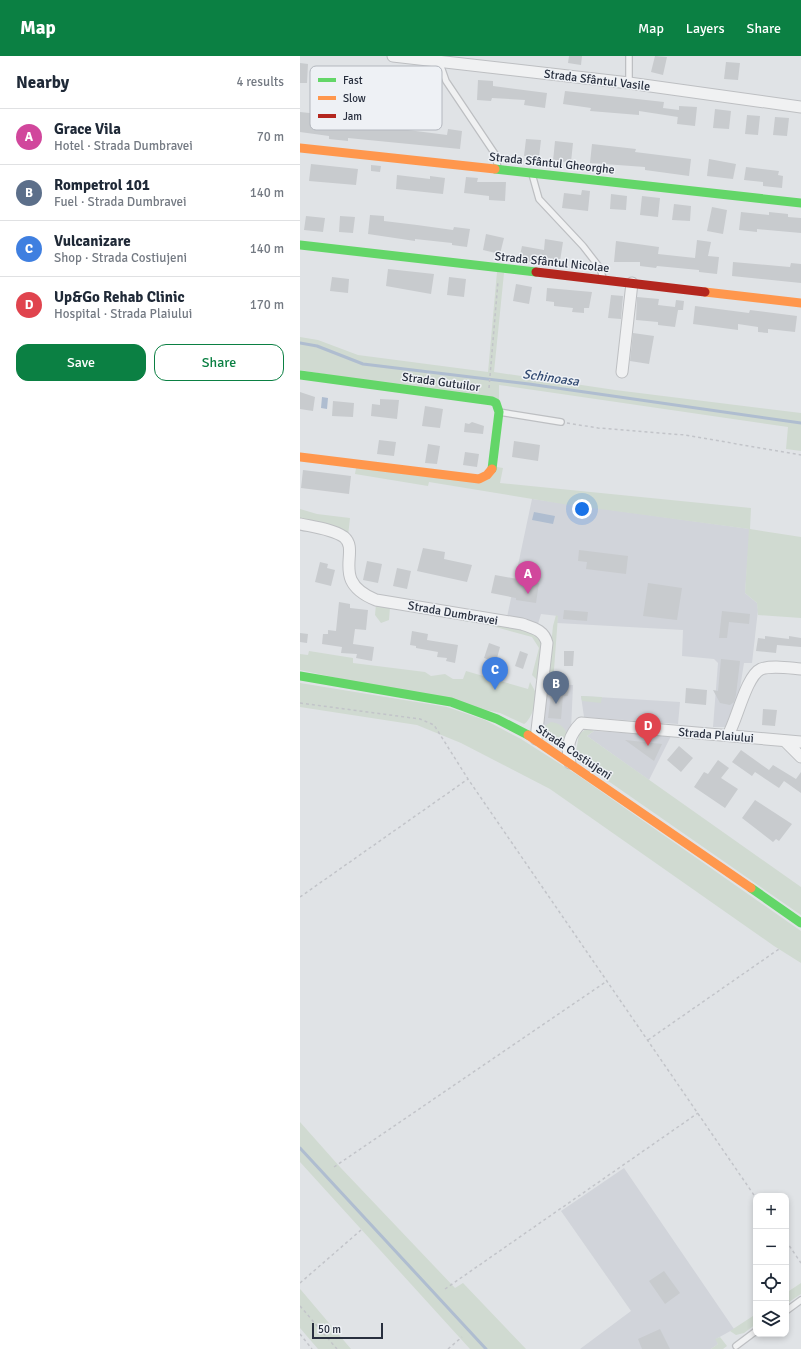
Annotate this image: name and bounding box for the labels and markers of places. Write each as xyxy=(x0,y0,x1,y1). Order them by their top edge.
pin: A xyxy=(515,561,541,594)
pin: C xyxy=(482,657,508,690)
pin: B xyxy=(543,671,569,704)
pin: D xyxy=(635,713,661,746)

